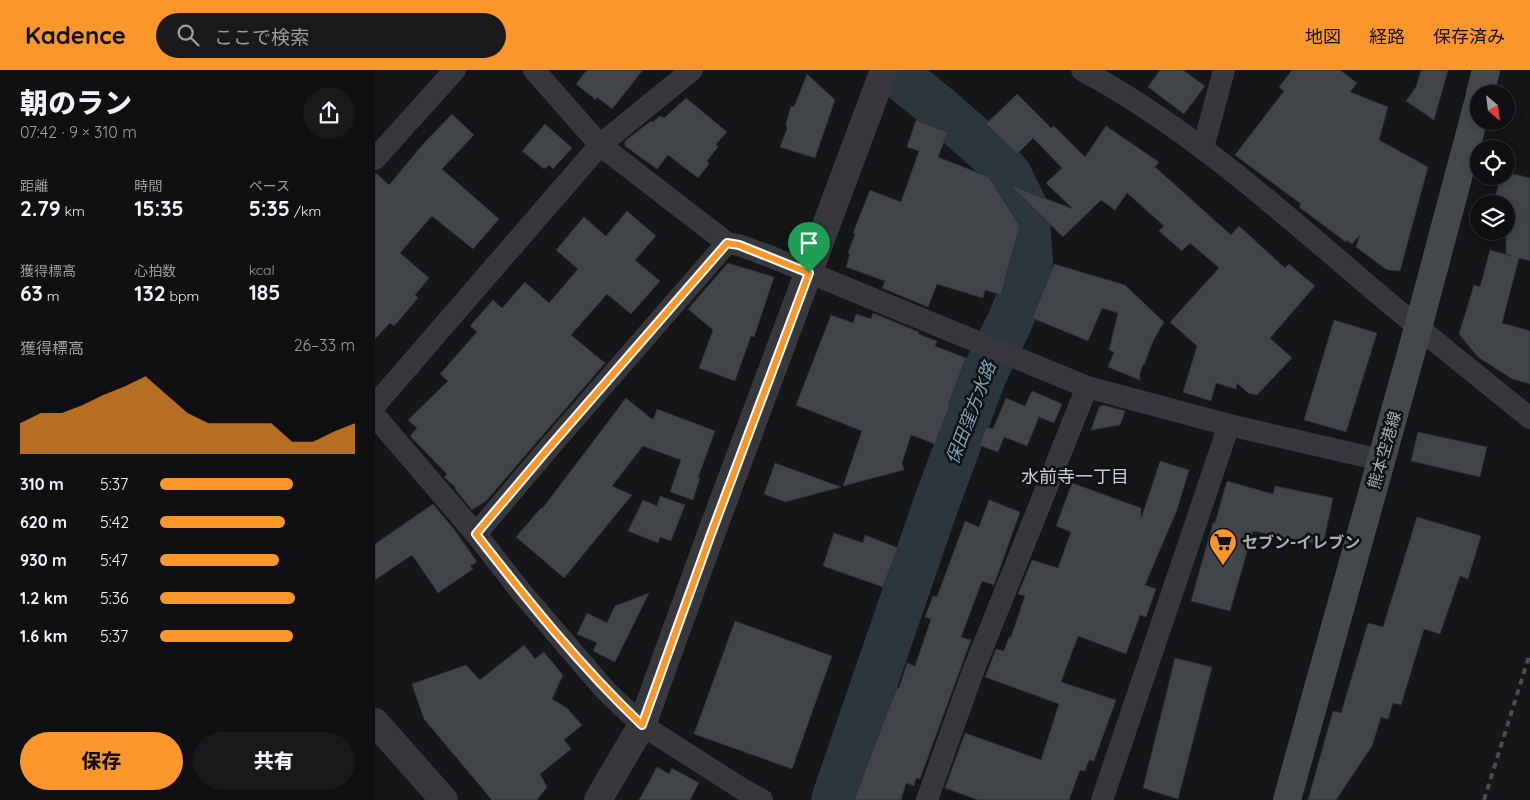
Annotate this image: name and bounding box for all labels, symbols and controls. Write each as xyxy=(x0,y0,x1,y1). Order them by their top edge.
search box xyxy=(156,13,506,58)
text: Kadence xyxy=(25,20,126,50)
icon: search xyxy=(174,21,202,49)
text: ここで検索 xyxy=(214,25,309,49)
text: 地図 xyxy=(1305,25,1341,48)
text: 経路 xyxy=(1369,25,1405,48)
text: 保存済み xyxy=(1433,25,1505,48)
text: 朝のラン xyxy=(20,85,132,120)
north arrow xyxy=(1470,85,1515,130)
map controls xyxy=(1470,85,1515,240)
button: share xyxy=(303,87,355,139)
text: 07:42 · 9 × 310 m xyxy=(20,122,137,142)
button: locate xyxy=(1470,140,1515,185)
text: 距離 xyxy=(20,177,48,195)
text: 時間 xyxy=(134,177,162,195)
text: ペース xyxy=(249,177,290,195)
text: 2.79 xyxy=(20,195,61,221)
text: 15:35 xyxy=(134,195,184,221)
text: 5:35 xyxy=(249,195,290,221)
button: layers xyxy=(1470,195,1515,240)
text: km xyxy=(61,202,85,220)
text: /km xyxy=(290,202,321,220)
pin xyxy=(788,222,830,273)
icon: arrive xyxy=(795,229,823,257)
text: kcal xyxy=(249,261,275,279)
text: 獲得標高 xyxy=(20,262,76,280)
text: 心拍数 xyxy=(134,262,176,280)
text: 185 xyxy=(249,279,280,305)
text: 63 xyxy=(20,280,43,306)
text: 132 xyxy=(134,280,166,306)
text: m xyxy=(43,287,59,305)
text: bpm xyxy=(166,287,199,305)
text: 26–33 m xyxy=(294,335,355,355)
text: 獲得標高 xyxy=(20,338,84,358)
water label: 保田窪方水路 xyxy=(940,356,1001,467)
street label: 熊本空港線 xyxy=(1363,409,1405,491)
district label: 水前寺一丁目 xyxy=(1021,465,1129,488)
text: 310 m xyxy=(20,474,64,494)
text: 5:37 xyxy=(100,474,128,494)
text: 620 m xyxy=(20,512,67,532)
text: 5:42 xyxy=(100,512,129,532)
supermarket icon: セブン-イレブン xyxy=(1208,527,1238,566)
place label: セブン-イレブン xyxy=(1242,532,1360,552)
text: 930 m xyxy=(20,550,67,570)
text: 5:47 xyxy=(100,550,128,570)
text: 1.2 km xyxy=(20,588,68,608)
text: 5:36 xyxy=(100,588,129,608)
text: 1.6 km xyxy=(20,626,67,646)
text: 5:37 xyxy=(100,626,128,646)
button: 保存 xyxy=(20,732,183,790)
button: 共有 xyxy=(193,732,355,790)

